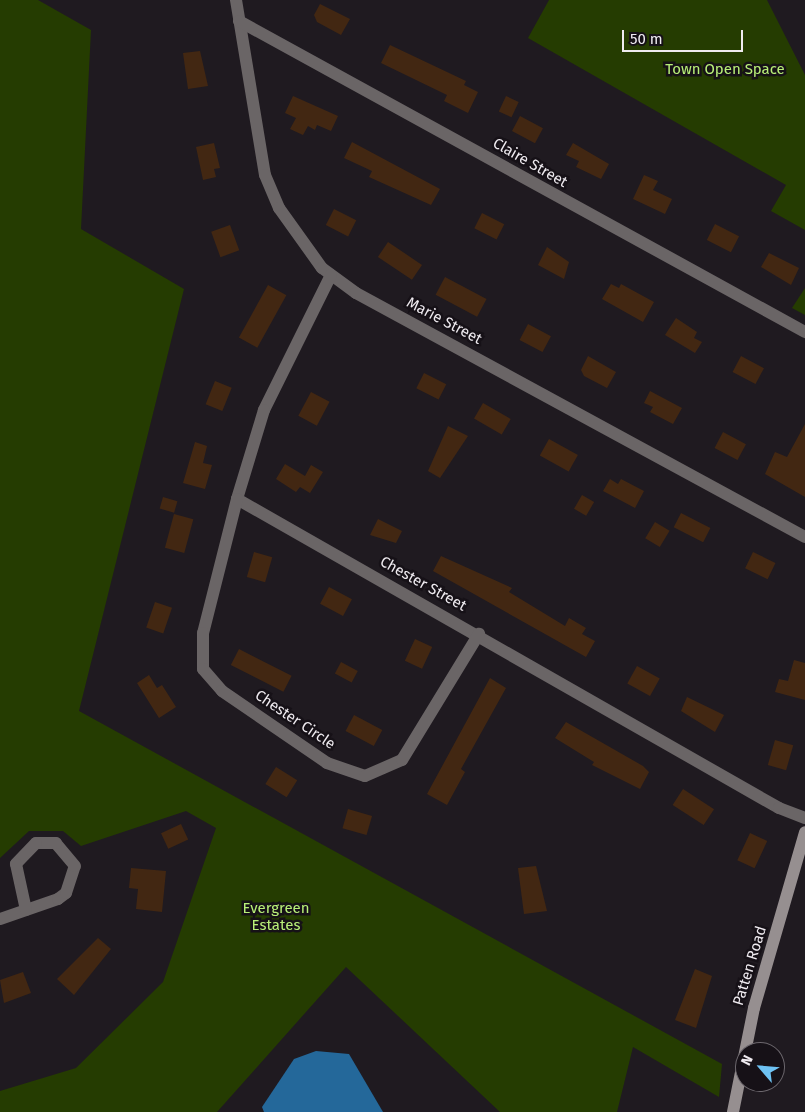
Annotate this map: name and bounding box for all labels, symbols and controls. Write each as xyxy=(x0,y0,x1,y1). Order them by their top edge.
scale bar xyxy=(625,20,746,52)
text: 50 m xyxy=(630,30,663,48)
park label: Town Open Space xyxy=(665,61,785,79)
street label: Claire Street xyxy=(489,134,571,192)
street label: Marie Street xyxy=(403,294,485,348)
street label: Chester Street xyxy=(377,553,469,615)
street label: Chester Circle xyxy=(251,687,339,753)
park label: Evergreen Estates xyxy=(242,899,310,934)
street label: Patten Road xyxy=(729,924,771,1008)
north arrow xyxy=(735,1042,785,1092)
text: N xyxy=(737,1052,757,1068)

